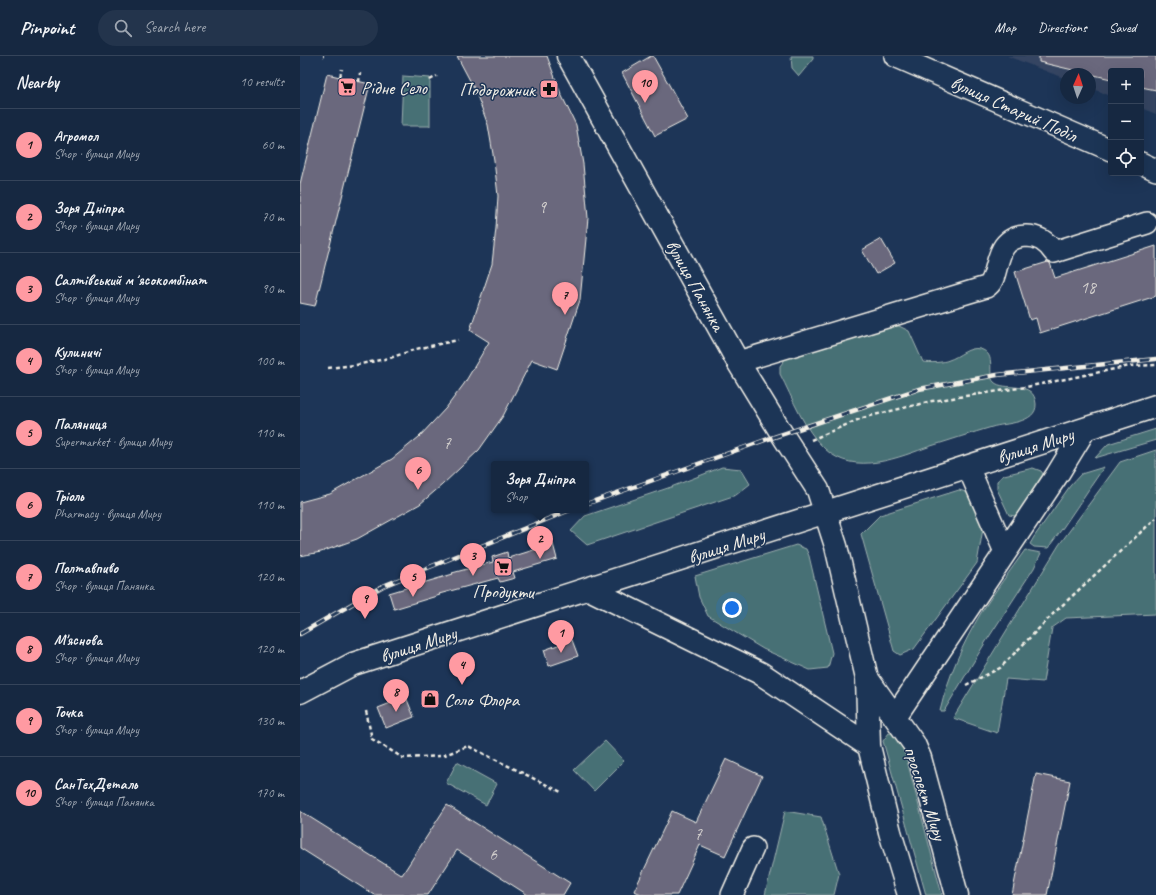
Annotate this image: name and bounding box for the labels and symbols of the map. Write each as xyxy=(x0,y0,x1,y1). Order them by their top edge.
north arrow xyxy=(1060,68,1096,104)
pin: 10 xyxy=(632,70,658,103)
street label: вулиця Старий Поділ xyxy=(947,70,1082,148)
supermarket icon: Рідне Село xyxy=(336,76,358,98)
place label: Рідне Село xyxy=(361,76,428,100)
place label: Подорожник xyxy=(460,78,537,102)
pharmacy icon: Подорожник xyxy=(538,78,560,100)
house number: 9 xyxy=(538,197,547,218)
street label: вулиця Панянка xyxy=(660,236,731,337)
house number: 18 xyxy=(1080,277,1098,298)
pin: 7 xyxy=(552,282,578,315)
street label: вулиця Миру xyxy=(994,422,1078,470)
house number: 7 xyxy=(443,433,452,454)
pin: 6 xyxy=(405,457,431,490)
street label: вулиця Миру xyxy=(685,522,769,570)
pin: 2 xyxy=(527,526,553,559)
pin: 3 xyxy=(460,543,486,576)
supermarket icon: Продукти xyxy=(492,556,514,578)
pin: 5 xyxy=(400,564,426,597)
place label: Продукти xyxy=(472,580,536,604)
pin: 9 xyxy=(352,586,378,619)
your location xyxy=(722,598,742,618)
pin: 1 xyxy=(548,620,574,653)
street label: вулиця Миру xyxy=(377,621,461,669)
pin: 4 xyxy=(449,652,475,685)
pin: 8 xyxy=(383,679,409,712)
shop icon: Соло Флора xyxy=(419,688,441,710)
place label: Соло Флора xyxy=(444,688,521,712)
street label: проспект Миру xyxy=(899,743,952,845)
house number: 7 xyxy=(694,824,703,845)
house number: 6 xyxy=(489,844,498,865)

